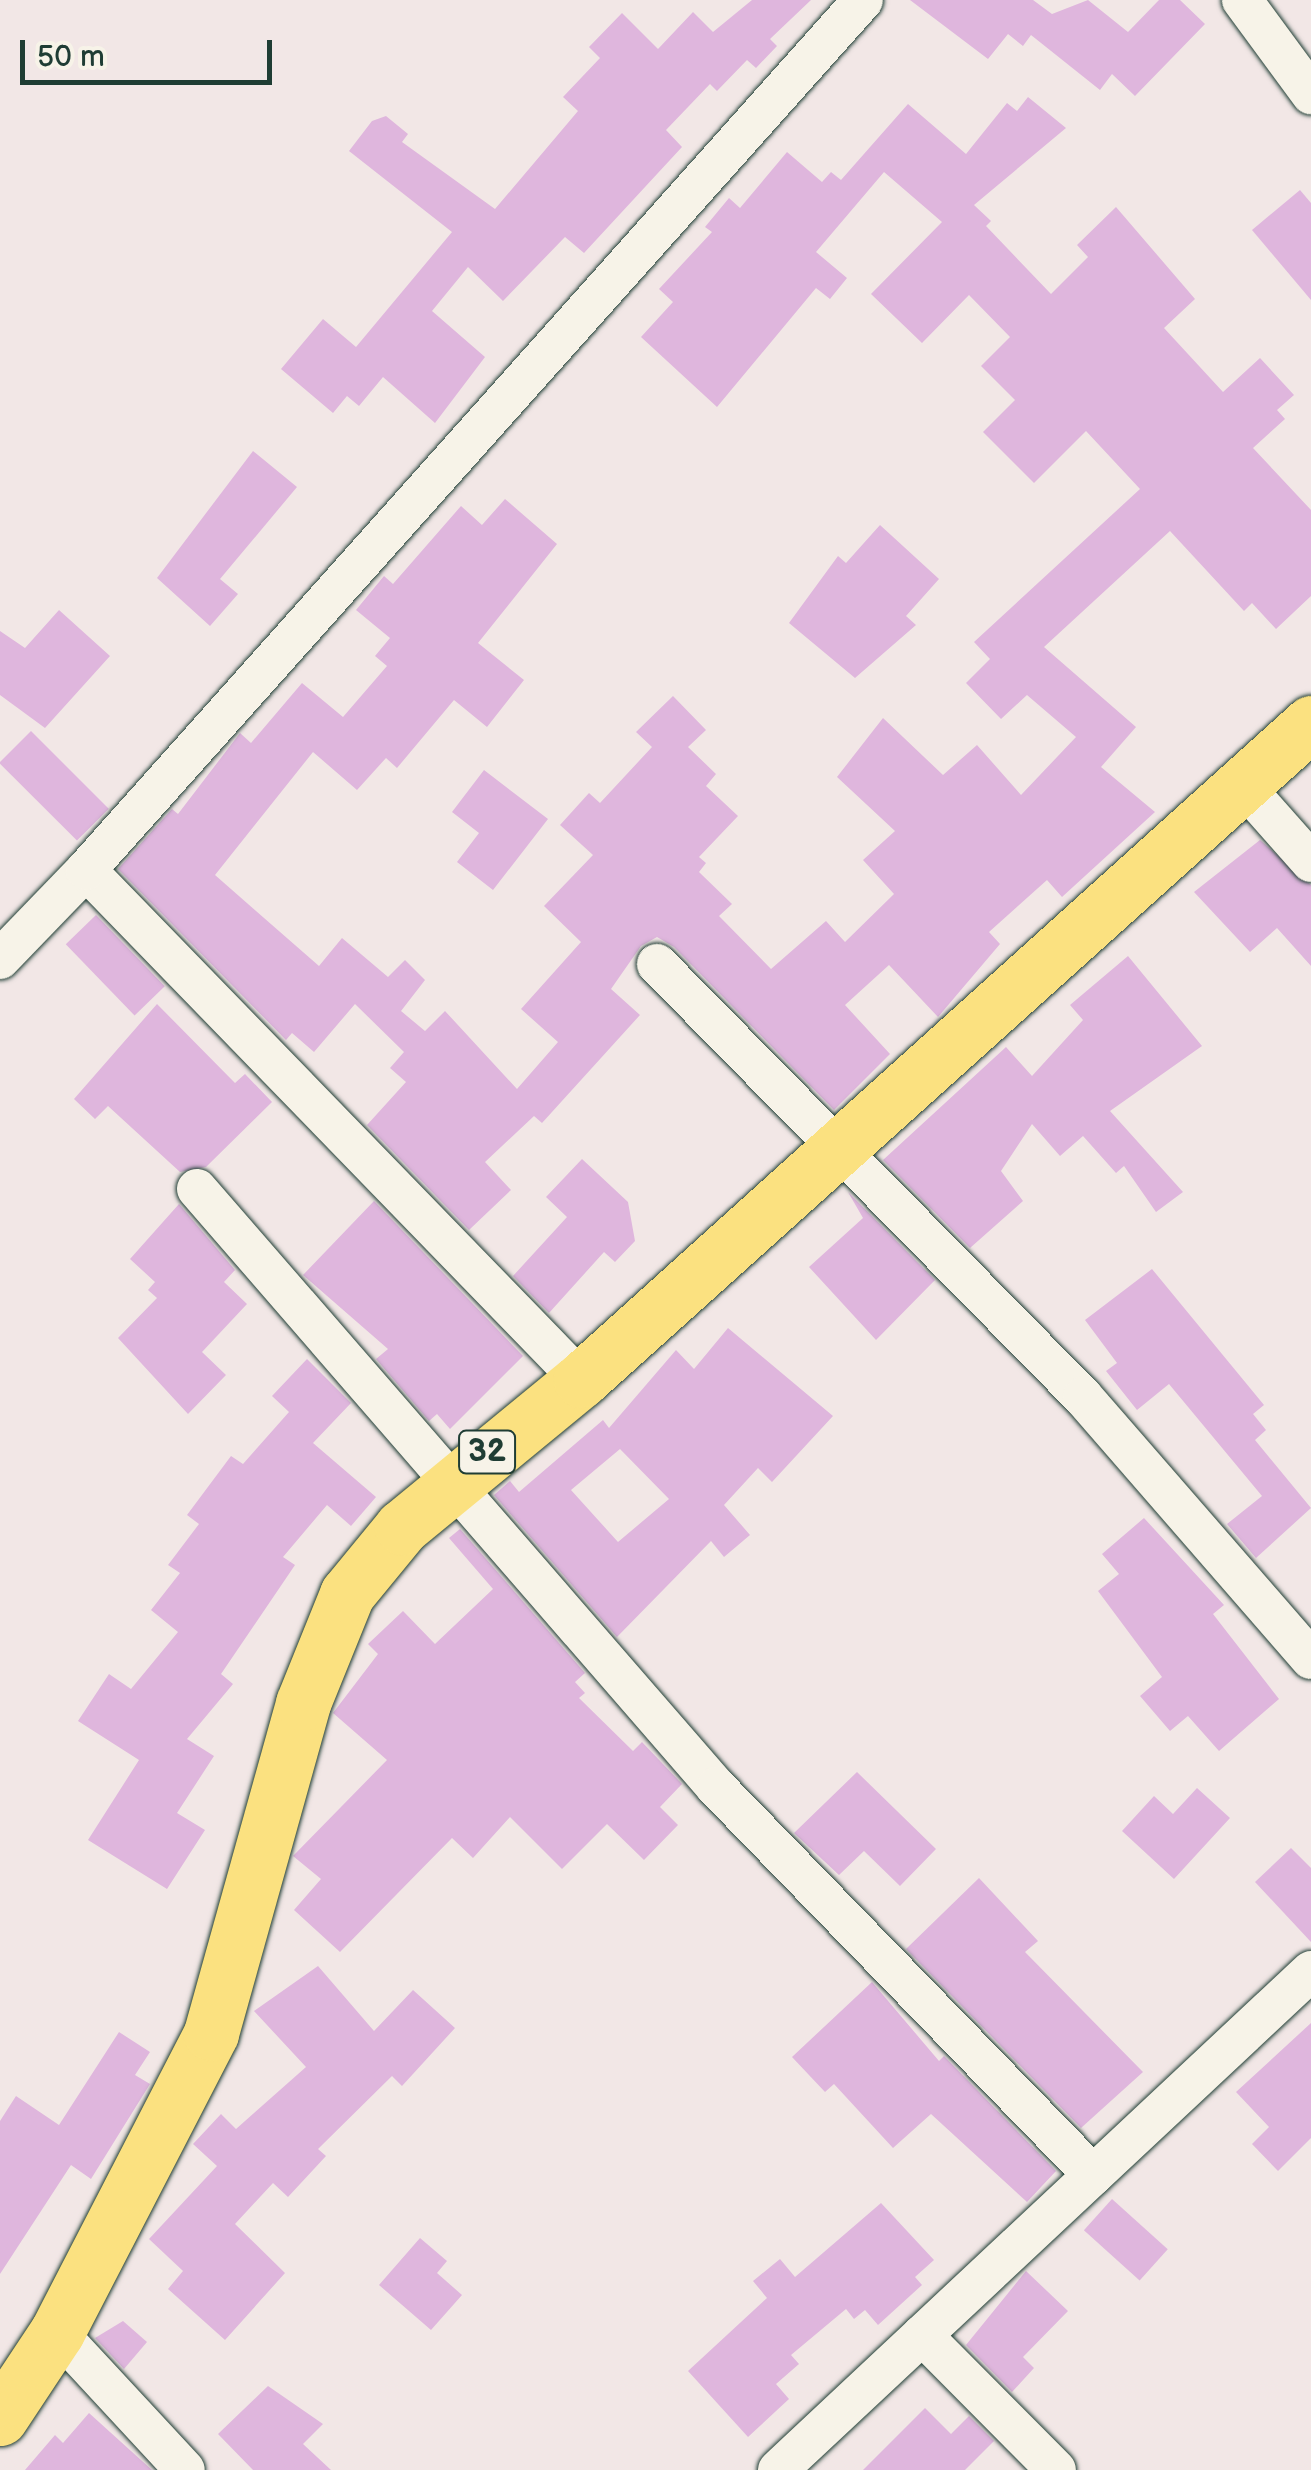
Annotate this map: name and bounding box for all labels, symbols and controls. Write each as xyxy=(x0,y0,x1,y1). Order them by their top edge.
scale bar xyxy=(25,20,278,82)
text: 50 m xyxy=(37,39,105,75)
road number: 32 xyxy=(457,1425,517,1479)

